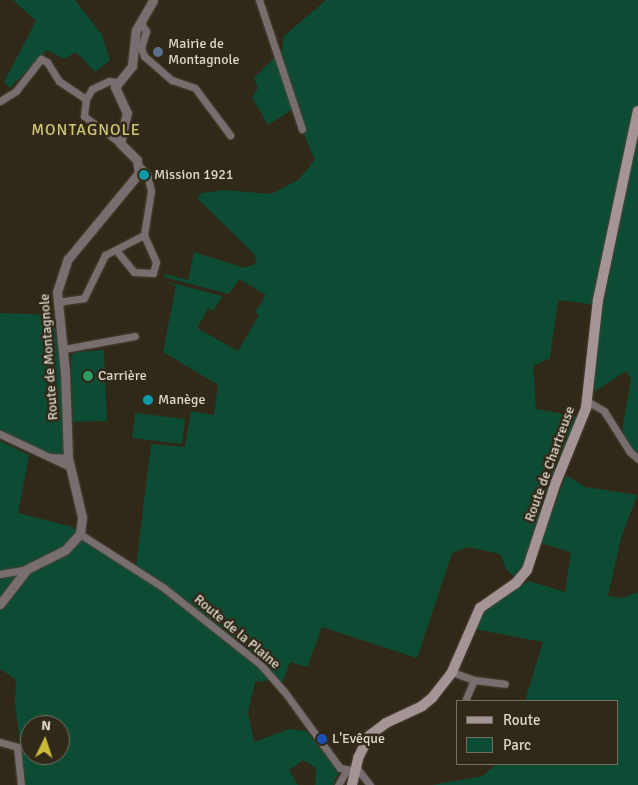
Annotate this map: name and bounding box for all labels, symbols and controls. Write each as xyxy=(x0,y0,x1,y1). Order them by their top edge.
place label: Mairie de Montagnole xyxy=(168,36,239,68)
marker: Mairie de Montagnole xyxy=(152,46,164,58)
district label: MONTAGNOLE xyxy=(30,120,142,140)
place label: Mission 1921 xyxy=(154,167,233,183)
marker: Mission 1921 xyxy=(138,169,150,181)
street label: Route de Montagnole xyxy=(36,293,62,421)
place label: Carrière xyxy=(98,368,147,384)
marker: Carrière xyxy=(82,370,94,382)
place label: Manège xyxy=(158,392,205,408)
marker: Manège xyxy=(142,394,154,406)
street label: Route de Chartreuse xyxy=(521,404,579,524)
street label: Route de la Plaine xyxy=(190,591,284,673)
legend xyxy=(456,700,618,765)
text: Route xyxy=(503,711,540,729)
north arrow xyxy=(20,715,70,765)
text: N xyxy=(41,717,51,734)
place label: L'Evêque xyxy=(332,731,385,747)
marker: L'Evêque xyxy=(316,733,328,745)
text: Parc xyxy=(503,736,531,754)

